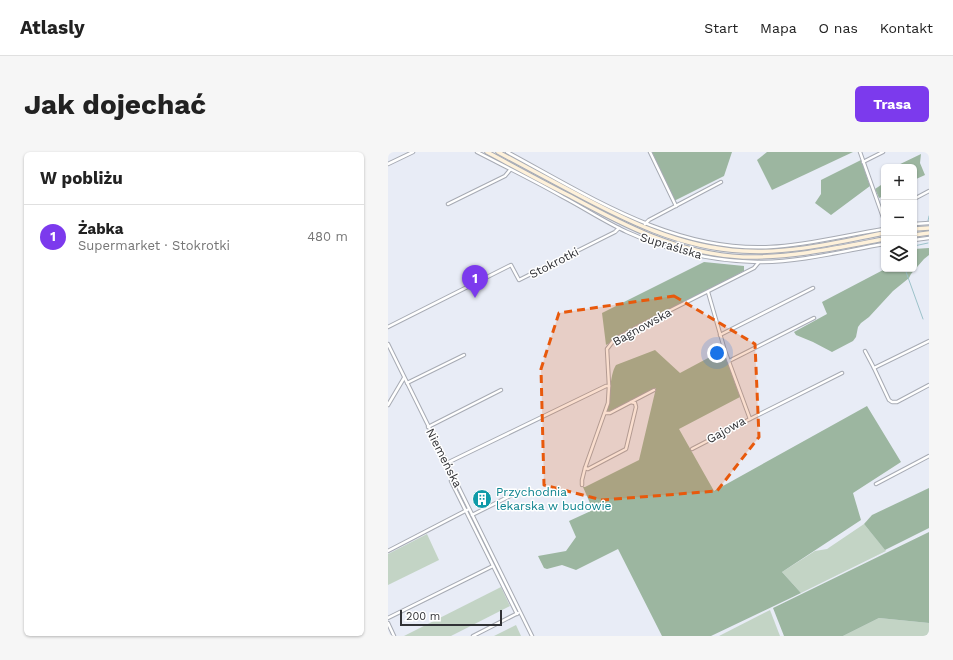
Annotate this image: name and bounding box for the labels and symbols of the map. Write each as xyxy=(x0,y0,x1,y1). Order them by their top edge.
street label: Supraślska xyxy=(638,230,704,262)
street label: Stokrotki xyxy=(527,245,581,281)
pin: 1 xyxy=(462,265,488,298)
street label: Bagnowska xyxy=(610,305,674,349)
your location xyxy=(707,343,727,363)
street label: Gajowa xyxy=(704,414,748,446)
street label: Niemeńska xyxy=(423,426,465,490)
place label: Przychodnia lekarska w budowie xyxy=(496,485,612,513)
building icon: Przychodnia lekarska w budowie xyxy=(471,488,493,510)
scale bar xyxy=(400,608,502,627)

